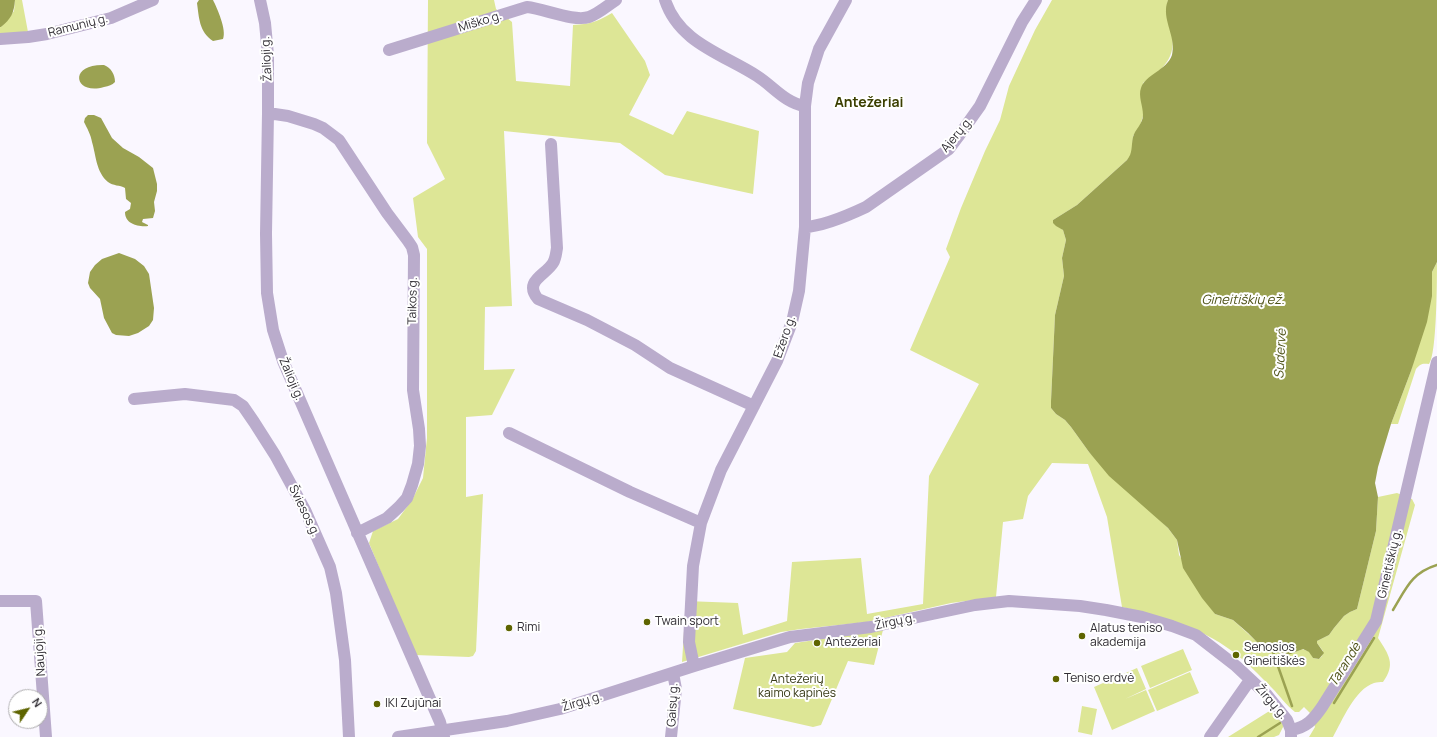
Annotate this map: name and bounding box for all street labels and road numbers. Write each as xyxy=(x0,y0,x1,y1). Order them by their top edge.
street label: Miško g. xyxy=(457,9,503,35)
street label: Ramunių g. xyxy=(47,12,109,40)
street label: Žalioji g. xyxy=(259,36,275,82)
street label: Ajerų g. xyxy=(938,114,976,156)
street label: Taikos g. xyxy=(405,277,421,325)
street label: Ežero g. xyxy=(771,314,799,360)
street label: Žalioji g. xyxy=(276,355,306,403)
street label: Šviesos g. xyxy=(285,483,323,539)
street label: Gineitiškių g. xyxy=(1375,528,1405,600)
street label: Žirgų g. xyxy=(873,611,917,633)
street label: Naujoji g. xyxy=(31,625,49,677)
street label: Žirgų g. xyxy=(1252,682,1290,722)
street label: Gaisų g. xyxy=(665,683,681,727)
street label: Žirgų g. xyxy=(560,689,604,715)

